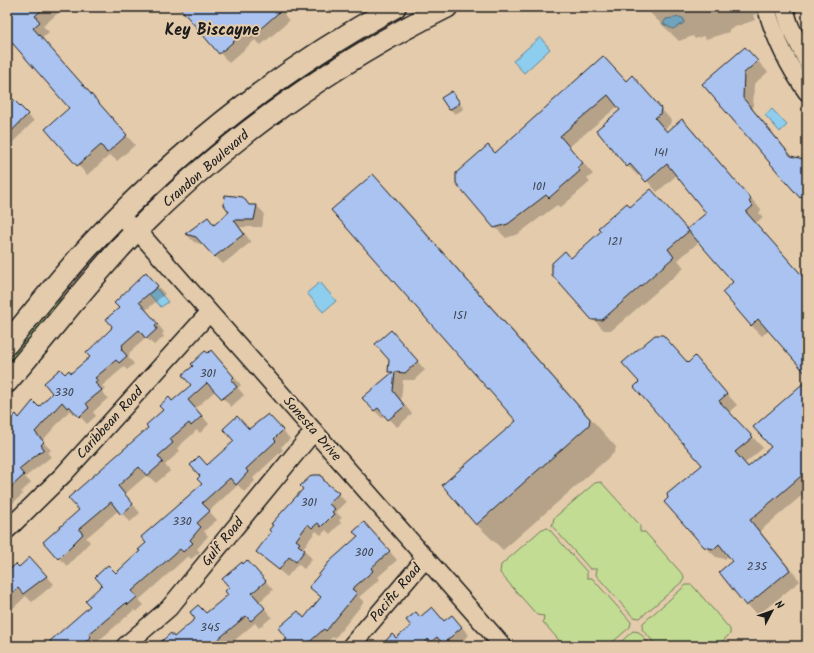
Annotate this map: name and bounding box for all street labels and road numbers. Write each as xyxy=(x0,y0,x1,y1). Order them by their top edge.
street label: Crandon Boulevard xyxy=(158,124,255,213)
street label: Caribbean Road xyxy=(71,381,150,464)
street label: Sonesta Drive xyxy=(277,391,347,467)
street label: Gulf Road xyxy=(196,512,250,571)
street label: Pacific Road xyxy=(365,558,428,627)

